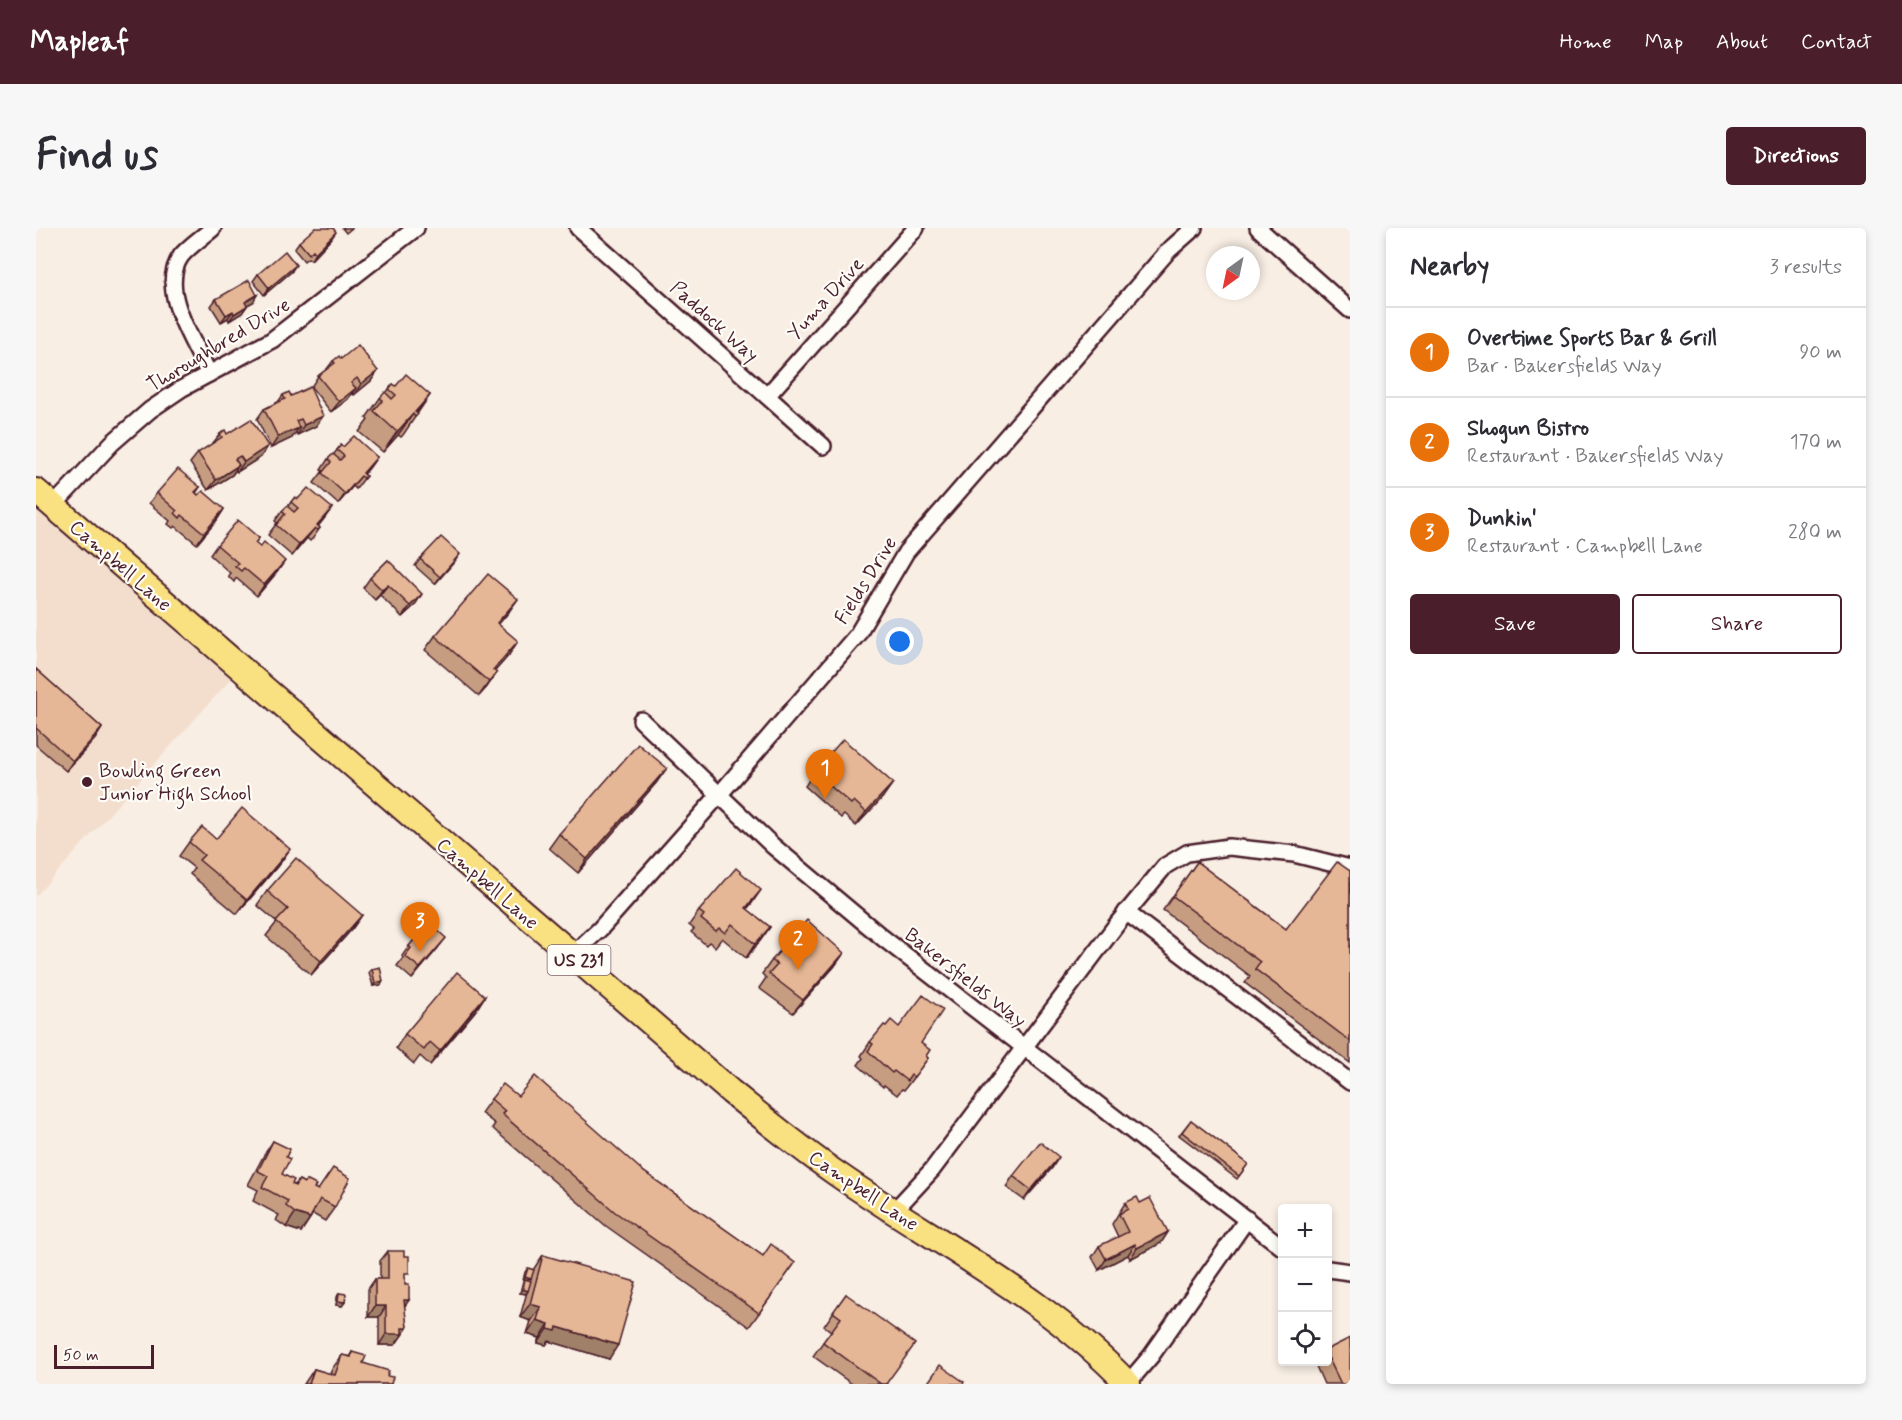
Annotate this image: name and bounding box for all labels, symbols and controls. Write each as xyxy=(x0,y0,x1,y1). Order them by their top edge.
text: Mapleaf xyxy=(30,24,129,61)
text: Home xyxy=(1560,28,1612,56)
text: Map xyxy=(1645,28,1683,56)
text: About xyxy=(1716,28,1768,56)
text: Contact xyxy=(1801,28,1872,56)
button: Directions xyxy=(1726,127,1866,185)
text: Find us xyxy=(36,129,158,184)
north arrow xyxy=(1206,246,1260,300)
text: Nearby xyxy=(1410,250,1489,284)
street label: Yuma Drive xyxy=(782,252,871,346)
text: 3 results xyxy=(1770,254,1842,281)
street label: Paddock Way xyxy=(664,275,764,369)
street label: Thoroughbred Drive xyxy=(142,292,296,399)
text: Overtime Sports Bar & Grill xyxy=(1467,325,1717,353)
text: 1 xyxy=(1425,339,1434,366)
text: 90 m xyxy=(1799,339,1842,366)
text: Bar · Bakersfields Way xyxy=(1467,353,1662,380)
text: Shogun Bistro xyxy=(1467,415,1589,443)
text: 2 xyxy=(1425,429,1434,456)
text: 170 m xyxy=(1790,429,1842,456)
text: Restaurant · Bakersfields Way xyxy=(1467,443,1723,470)
text: Dunkin' xyxy=(1467,505,1537,533)
street label: Campbell Lane xyxy=(63,514,177,618)
text: 3 xyxy=(1425,519,1434,546)
text: 280 m xyxy=(1788,519,1842,546)
street label: Fields Drive xyxy=(829,532,904,630)
text: Restaurant · Campbell Lane xyxy=(1467,533,1703,560)
button: Save xyxy=(1410,594,1620,654)
button: Share xyxy=(1632,594,1842,654)
your location xyxy=(885,627,914,656)
pin: 1 xyxy=(806,750,844,799)
place label: Bowling Green Junior High School xyxy=(99,758,252,810)
marker: Bowling Green Junior High School xyxy=(80,775,94,789)
street label: Campbell Lane xyxy=(430,832,544,936)
pin: 3 xyxy=(400,902,440,952)
pin: 2 xyxy=(778,920,818,970)
street label: Bakersfields Way xyxy=(898,922,1032,1034)
road number: US 231 xyxy=(548,945,610,975)
street label: Campbell Lane xyxy=(803,1144,924,1238)
map controls xyxy=(1278,1204,1332,1366)
button: + xyxy=(1278,1204,1332,1258)
button: − xyxy=(1278,1258,1332,1312)
button: locate xyxy=(1278,1312,1332,1366)
scale bar xyxy=(54,1342,154,1370)
text: 50 m xyxy=(63,1345,99,1366)

